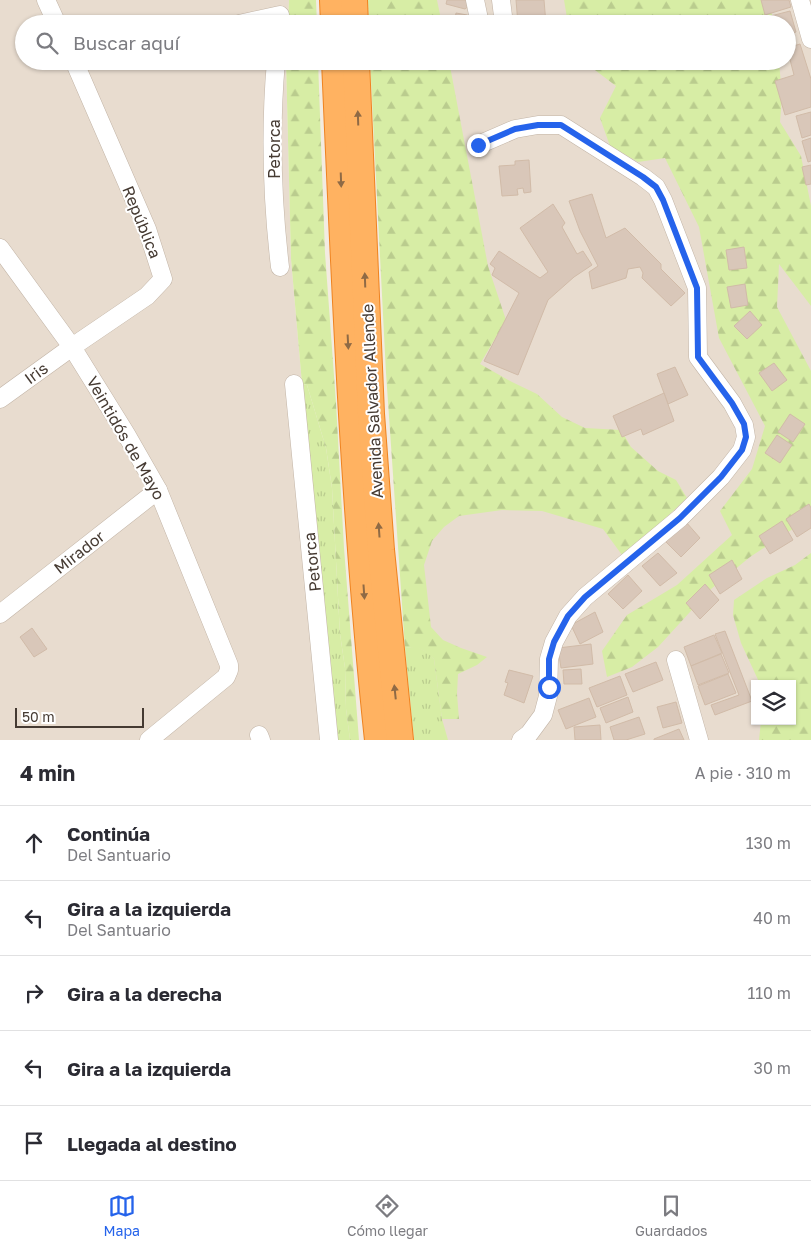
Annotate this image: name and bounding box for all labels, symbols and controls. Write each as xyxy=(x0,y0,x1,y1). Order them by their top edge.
search box xyxy=(15,15,796,70)
icon: search xyxy=(33,29,61,57)
text: Buscar aquí xyxy=(73,31,180,54)
one-way arrow xyxy=(354,110,362,126)
street label: Petorca xyxy=(264,119,284,179)
route end xyxy=(467,134,490,157)
one-way arrow xyxy=(337,172,345,188)
street label: República xyxy=(118,183,166,261)
one-way arrow xyxy=(361,272,369,288)
street label: Avenida Salvador Allende xyxy=(357,303,387,499)
one-way arrow xyxy=(344,334,352,350)
street label: Iris xyxy=(20,358,52,388)
street label: Veintidós de Mayo xyxy=(82,373,170,503)
one-way arrow xyxy=(375,521,383,537)
street label: Mirador xyxy=(50,526,108,578)
street label: Petorca xyxy=(299,531,325,593)
one-way arrow xyxy=(361,584,369,600)
route start xyxy=(538,676,561,699)
map controls xyxy=(751,680,796,725)
button: layers xyxy=(751,680,796,725)
one-way arrow xyxy=(391,683,399,699)
scale bar xyxy=(15,705,144,728)
text: 50 m xyxy=(22,708,55,725)
text: 4 min xyxy=(20,760,75,786)
text: A pie · 310 m xyxy=(695,763,791,783)
text: Continúa xyxy=(67,822,150,845)
icon: ahead xyxy=(20,829,48,857)
text: 130 m xyxy=(746,833,791,853)
text: Del Santuario xyxy=(67,845,171,865)
text: Gira a la izquierda xyxy=(67,897,231,920)
icon: left xyxy=(20,904,48,932)
text: 40 m xyxy=(753,908,791,928)
text: Del Santuario xyxy=(67,920,171,940)
icon: right xyxy=(20,979,48,1007)
text: Gira a la derecha xyxy=(67,982,222,1005)
text: 110 m xyxy=(747,983,791,1003)
icon: left xyxy=(20,1054,48,1082)
text: Gira a la izquierda xyxy=(67,1057,231,1080)
text: 30 m xyxy=(754,1058,791,1078)
icon: arrive xyxy=(20,1129,48,1157)
text: Llegada al destino xyxy=(67,1132,237,1155)
tab: Mapa xyxy=(103,1192,140,1239)
tab: Cómo llegar xyxy=(347,1192,428,1239)
tab: Guardados xyxy=(635,1192,708,1239)

